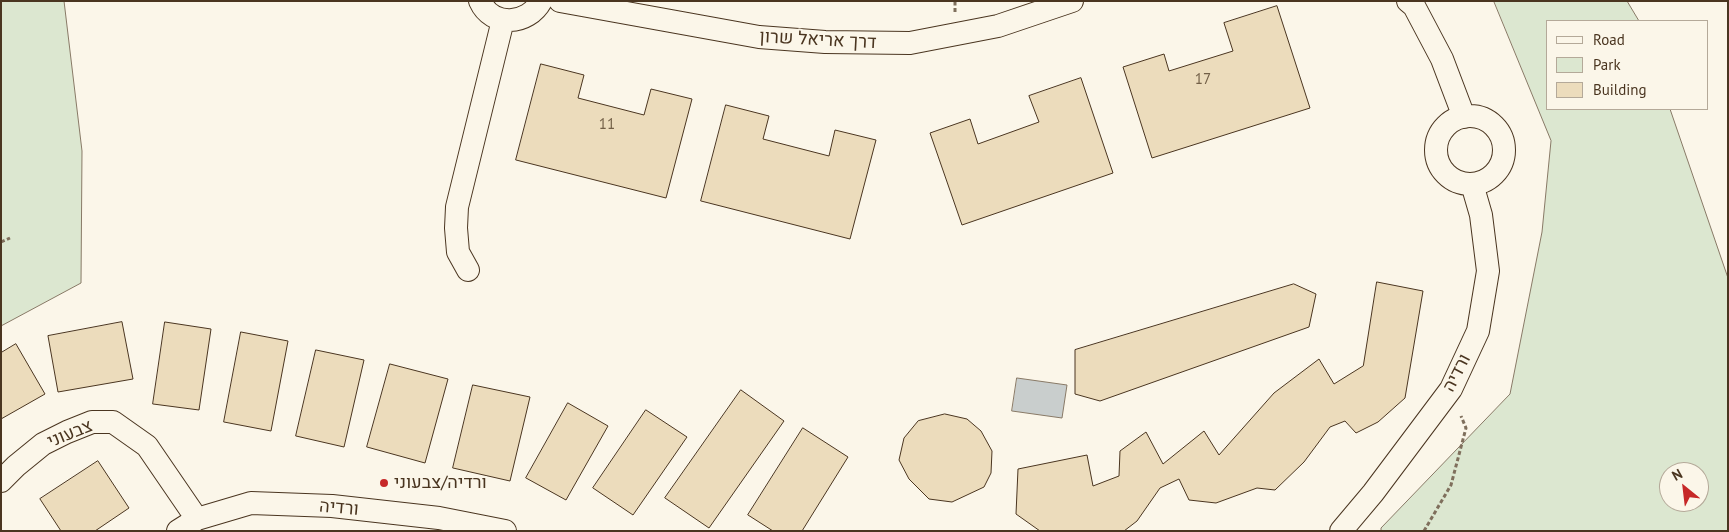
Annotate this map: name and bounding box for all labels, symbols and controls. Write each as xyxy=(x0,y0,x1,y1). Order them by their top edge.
legend xyxy=(1546,20,1709,110)
street label: דרך אריאל שרון xyxy=(759,26,877,54)
text: Road xyxy=(1593,30,1625,49)
text: Park xyxy=(1593,55,1621,74)
house number: 17 xyxy=(1195,71,1211,89)
text: Building xyxy=(1593,80,1647,99)
house number: 11 xyxy=(599,116,615,134)
street label: ורדיה xyxy=(1438,350,1476,396)
street label: צבעוני xyxy=(44,415,96,453)
north arrow xyxy=(1659,462,1709,512)
text: N xyxy=(1669,465,1686,485)
place label: ורדיה/צבעוני xyxy=(394,472,487,494)
marker: ורדיה/צבעוני xyxy=(378,477,390,489)
street label: ורדיה xyxy=(318,496,360,520)

